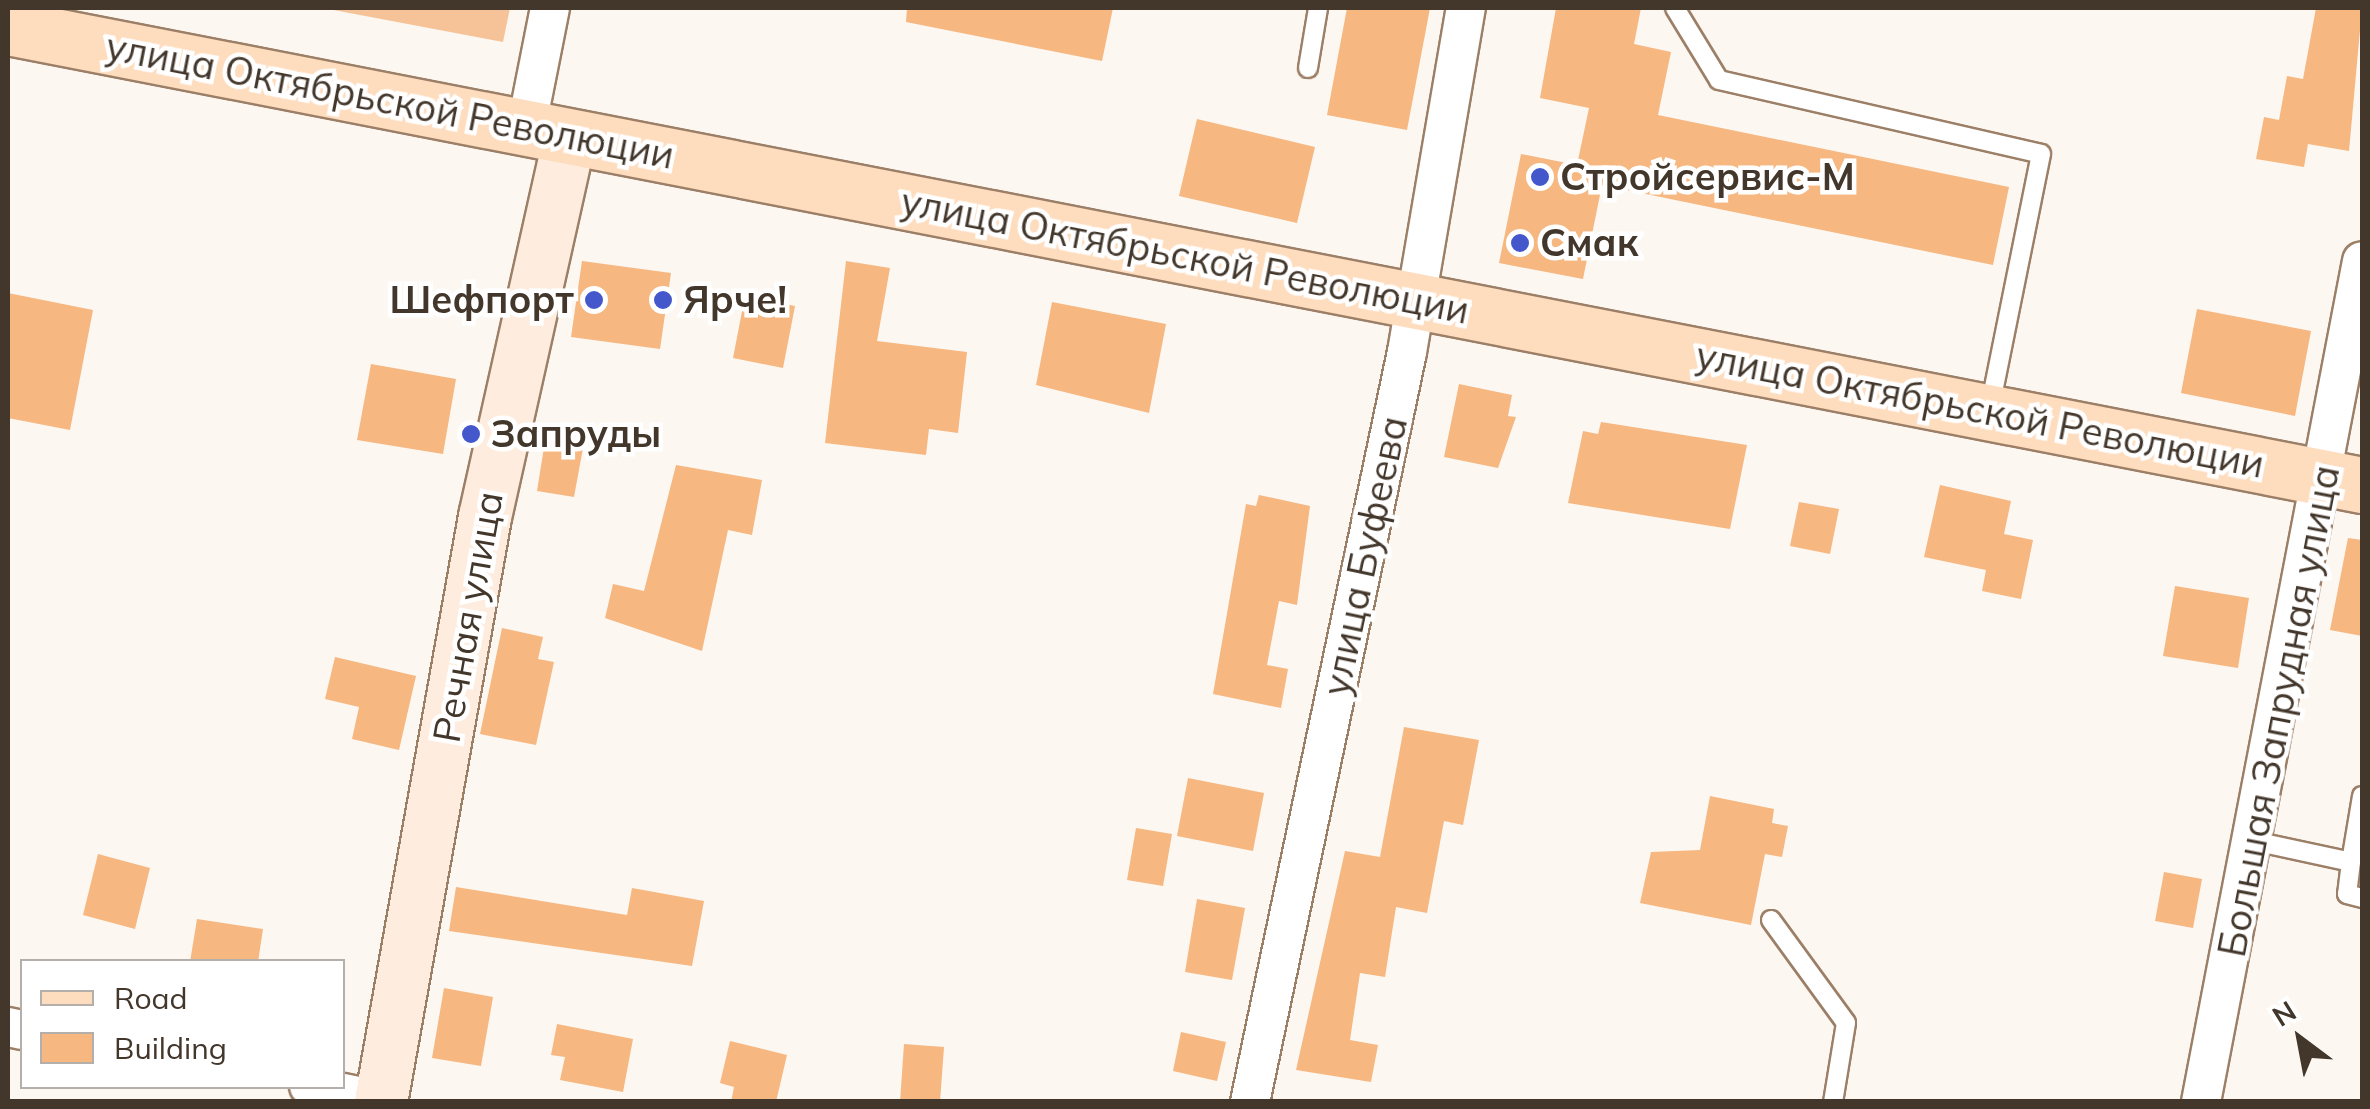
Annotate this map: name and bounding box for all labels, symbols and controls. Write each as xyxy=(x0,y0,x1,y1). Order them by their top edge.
street label: улица Октябрьской Революции xyxy=(102,24,678,178)
place label: Стройсервис-М xyxy=(1560,154,1855,200)
marker: Стройсервис-М xyxy=(1529,166,1551,188)
street label: улица Октябрьской Революции xyxy=(897,179,1473,333)
place label: Смак xyxy=(1540,220,1638,266)
marker: Смак xyxy=(1509,232,1531,254)
place label: Шефпорт xyxy=(389,277,574,323)
place label: Ярче! xyxy=(683,277,787,323)
marker: Шефпорт xyxy=(583,289,605,311)
marker: Ярче! xyxy=(652,289,674,311)
street label: улица Октябрьской Революции xyxy=(1692,333,2268,487)
place label: Запруды xyxy=(491,411,661,457)
street label: улица Буфеева xyxy=(1313,412,1417,700)
marker: Запруды xyxy=(460,423,482,445)
street label: Большая Запрудная улица xyxy=(2209,461,2349,961)
street label: Речная улица xyxy=(423,488,513,746)
legend xyxy=(20,959,345,1089)
text: Road xyxy=(114,979,188,1017)
north arrow xyxy=(2250,989,2350,1089)
text: N xyxy=(2266,993,2302,1034)
text: Building xyxy=(114,1029,227,1067)

